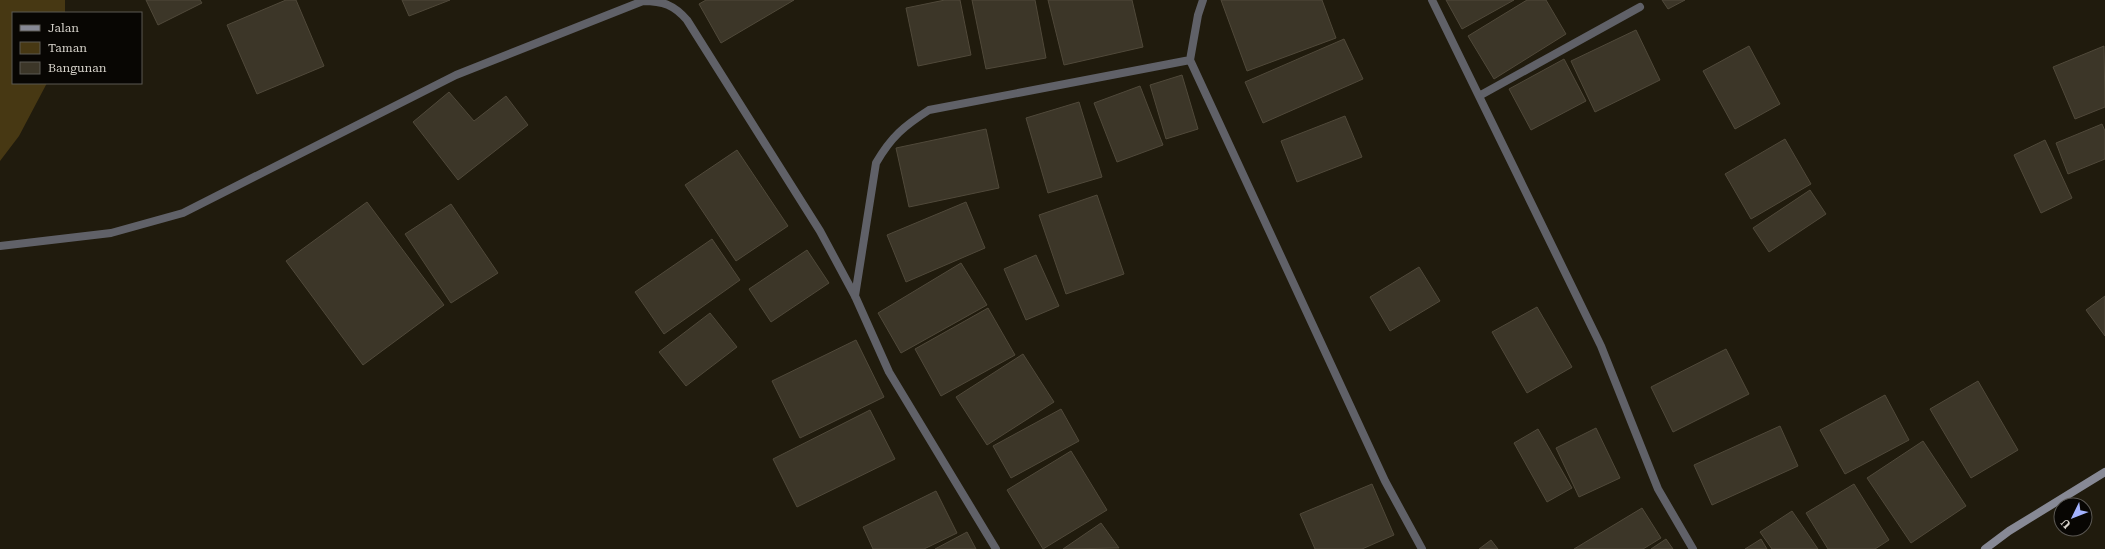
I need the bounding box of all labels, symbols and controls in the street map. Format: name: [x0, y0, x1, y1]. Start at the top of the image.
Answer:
legend: [12, 12, 142, 84]
text: Jalan: [48, 21, 79, 35]
text: Taman: [48, 41, 87, 55]
text: Bangunan: [48, 61, 107, 75]
north arrow: [2053, 497, 2093, 537]
text: U: [2058, 516, 2074, 531]

